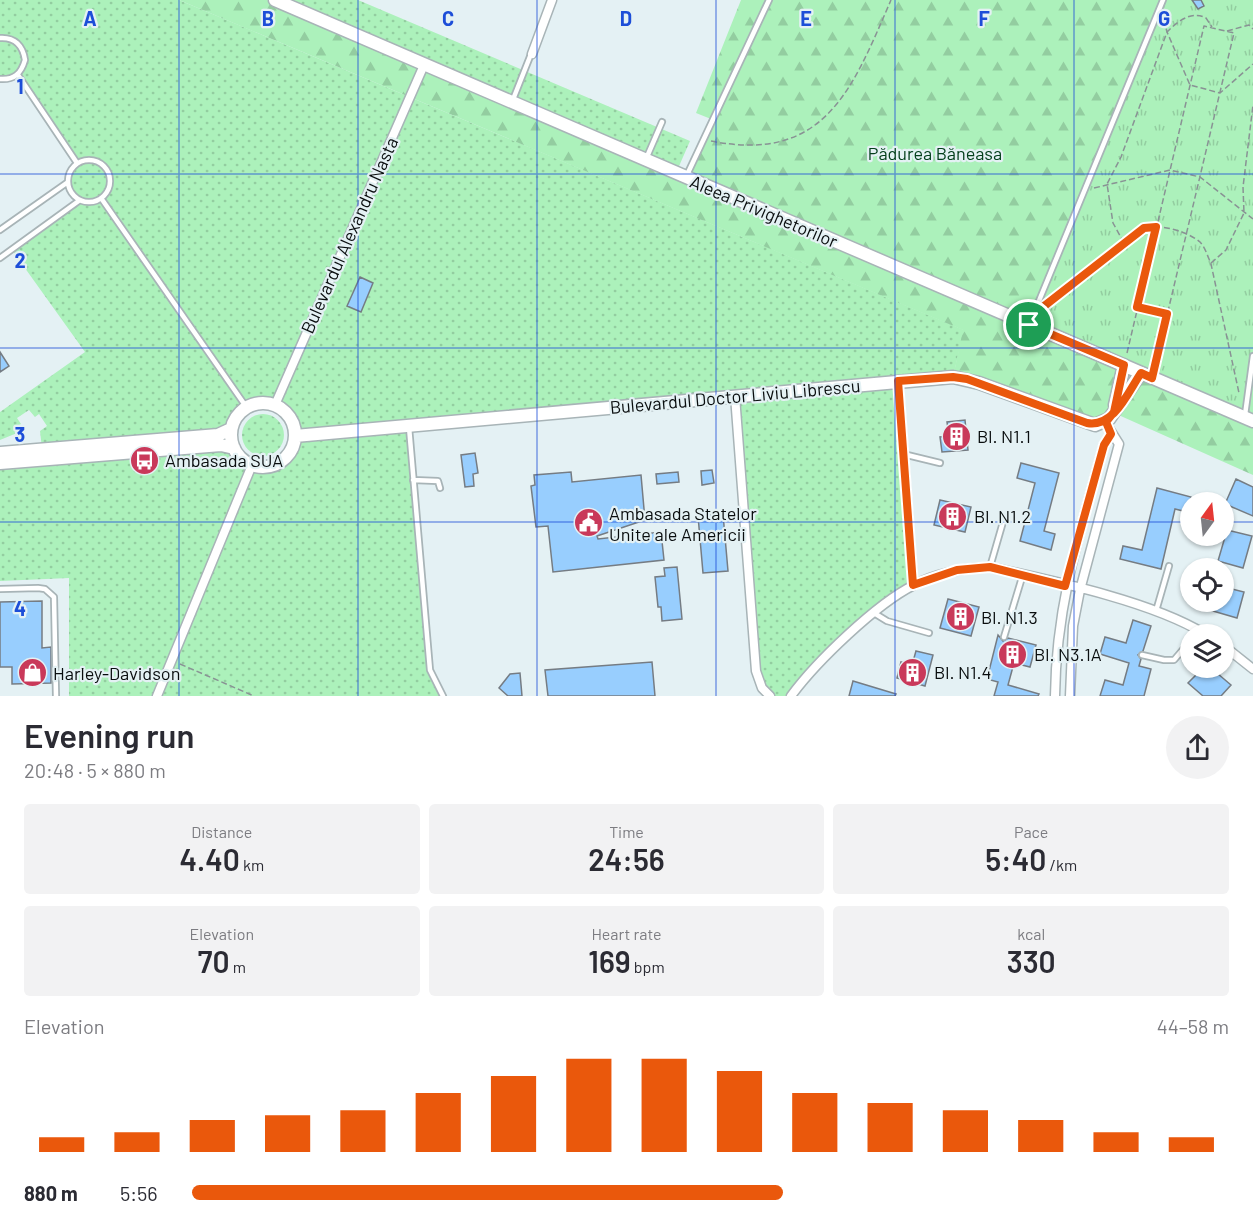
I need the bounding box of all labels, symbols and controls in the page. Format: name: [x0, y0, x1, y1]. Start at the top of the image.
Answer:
text: A: [83, 6, 97, 30]
text: B: [262, 6, 274, 30]
text: C: [442, 6, 454, 30]
text: D: [620, 6, 632, 30]
text: E: [800, 6, 812, 30]
text: F: [978, 6, 990, 30]
text: G: [1158, 6, 1170, 30]
text: 1: [16, 74, 24, 98]
street label: Bulevardul Alexandru Nasta: [296, 133, 402, 337]
park label: Pădurea Băneasa: [868, 142, 1002, 164]
street label: Aleea Privighetorilor: [687, 170, 842, 252]
text: 2: [14, 248, 26, 272]
pin: [1003, 299, 1054, 350]
icon: arrive: [1012, 308, 1045, 341]
street label: Bulevardul Doctor Liviu Librescu: [609, 374, 861, 418]
building icon: Bl. N1.1: [940, 420, 972, 452]
text: 3: [15, 422, 25, 446]
place label: Bl. N1.1: [977, 425, 1031, 447]
bus stop icon: Ambasada SUA: [128, 444, 160, 476]
place label: Ambasada SUA: [165, 449, 283, 471]
north arrow: [1180, 492, 1234, 546]
map controls: [1180, 492, 1234, 678]
building icon: Bl. N1.2: [937, 500, 969, 532]
place label: Ambasada Statelor Unite ale Americii: [609, 502, 757, 545]
place label: Bl. N1.2: [974, 505, 1031, 527]
public building icon: Ambasada Statelor Unite ale Americii: [572, 507, 604, 539]
button: locate: [1180, 558, 1234, 612]
text: 4: [14, 596, 26, 620]
building icon: Bl. N1.3: [944, 601, 976, 633]
place label: Bl. N1.3: [981, 606, 1038, 628]
button: layers: [1180, 624, 1234, 678]
building icon: Bl. N3.1A: [997, 638, 1029, 670]
place label: Bl. N3.1A: [1034, 643, 1102, 665]
building icon: Bl. N1.4: [897, 656, 929, 688]
shop icon: Harley-Davidson: [16, 657, 48, 689]
place label: Bl. N1.4: [934, 661, 991, 683]
place label: Harley-Davidson: [53, 662, 180, 684]
text: Evening run: [24, 715, 194, 755]
button: share: [1166, 716, 1229, 779]
text: 20:48 · 5 × 880 m: [24, 758, 166, 782]
text: Distance: [191, 822, 252, 841]
text: Time: [609, 822, 644, 841]
text: Pace: [1014, 822, 1048, 841]
text: 4.40: [179, 841, 240, 877]
text: 24:56: [588, 841, 665, 877]
text: 5:40: [985, 841, 1046, 877]
text: km: [240, 855, 264, 874]
text: /km: [1046, 855, 1077, 874]
text: Elevation: [190, 924, 254, 943]
text: Heart rate: [591, 924, 662, 943]
text: kcal: [1017, 924, 1045, 943]
text: 70: [198, 943, 229, 979]
text: 169: [588, 943, 631, 979]
text: 330: [1007, 943, 1056, 979]
text: m: [229, 957, 246, 976]
text: bpm: [631, 957, 665, 976]
text: Elevation: [24, 1014, 105, 1038]
text: 44–58 m: [1157, 1014, 1229, 1038]
text: 880 m: [24, 1181, 78, 1205]
text: 5:56: [120, 1181, 158, 1205]

